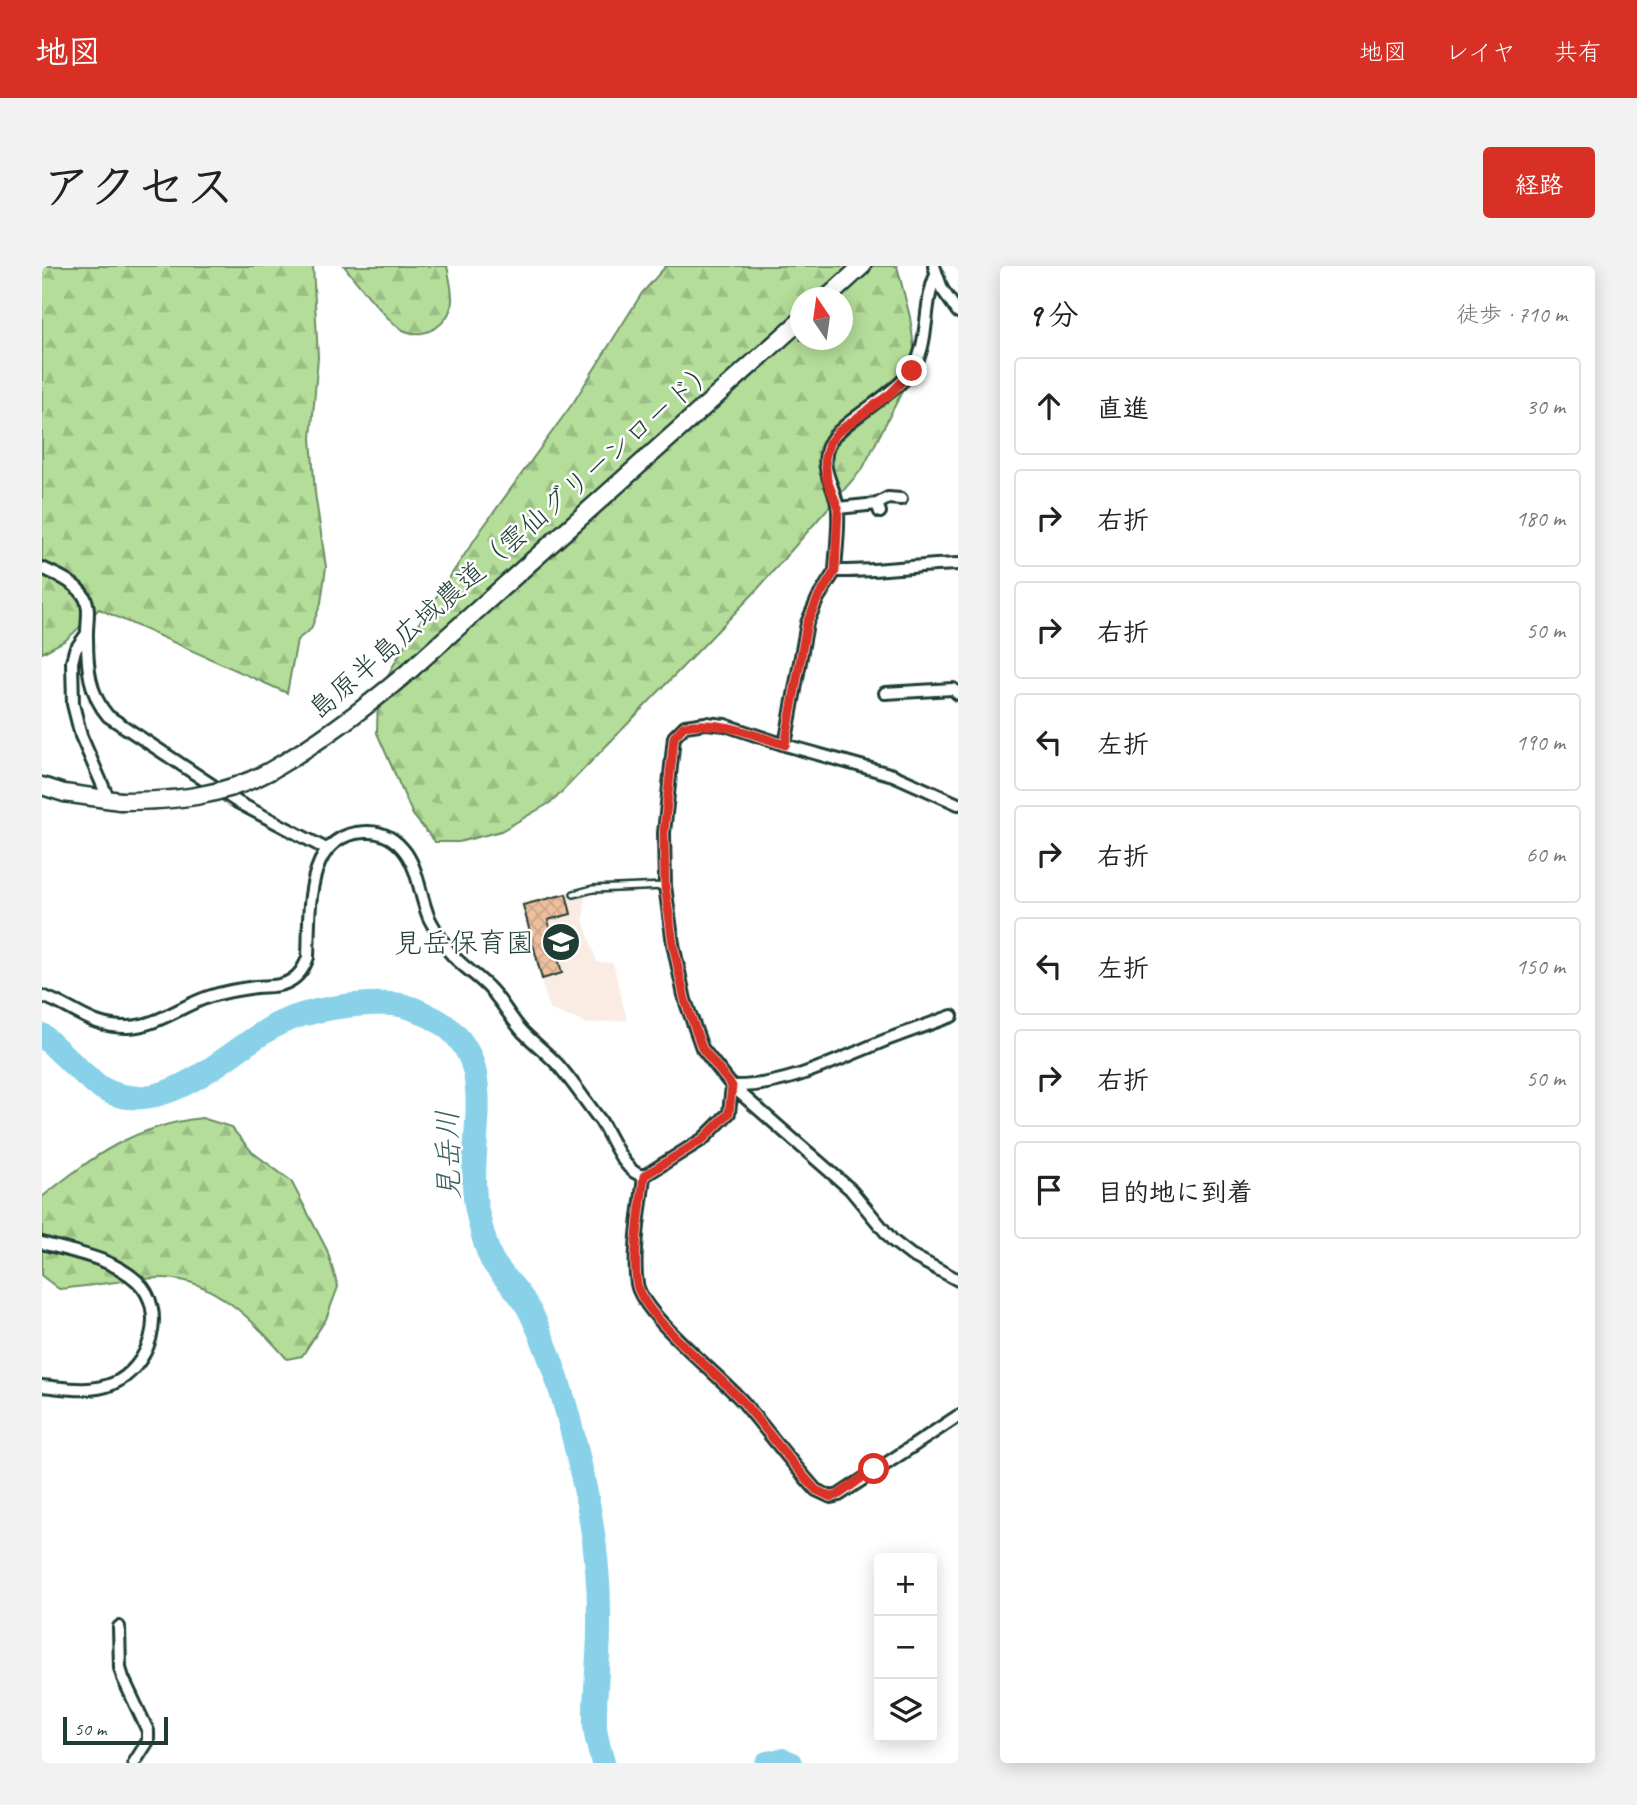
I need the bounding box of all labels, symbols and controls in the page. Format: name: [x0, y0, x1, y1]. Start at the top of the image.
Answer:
text: 地図: [35, 31, 101, 73]
text: 地図: [1359, 37, 1407, 67]
text: レイヤ: [1445, 37, 1516, 67]
text: 共有: [1554, 37, 1602, 67]
button: 経路: [1483, 147, 1595, 218]
text: アクセス: [42, 156, 235, 218]
north arrow: [790, 287, 853, 350]
text: 9 分: [1028, 296, 1078, 334]
text: 徒歩 · 710 m: [1456, 300, 1567, 329]
street label: 島原半島広域農道（雲仙グリーンロード）: [301, 352, 724, 727]
route end: [896, 355, 927, 386]
icon: ahead: [1030, 387, 1068, 425]
text: 直進: [1097, 392, 1149, 425]
text: 30 m: [1526, 392, 1565, 421]
icon: right: [1030, 499, 1068, 537]
text: 右折: [1097, 504, 1149, 537]
text: 180 m: [1516, 504, 1565, 533]
icon: right: [1030, 611, 1068, 649]
text: 右折: [1097, 616, 1149, 649]
text: 50 m: [1526, 616, 1565, 645]
icon: left: [1030, 723, 1068, 761]
text: 左折: [1097, 728, 1149, 761]
text: 190 m: [1516, 728, 1565, 757]
icon: right: [1030, 835, 1068, 873]
text: 右折: [1097, 840, 1149, 873]
text: 60 m: [1526, 840, 1565, 869]
school or university icon: 見岳保育園: [540, 921, 582, 963]
place label: 見岳保育園: [394, 925, 534, 960]
icon: left: [1030, 947, 1068, 985]
text: 左折: [1097, 952, 1149, 985]
text: 150 m: [1516, 952, 1565, 981]
icon: right: [1030, 1059, 1068, 1097]
text: 右折: [1097, 1064, 1149, 1097]
text: 50 m: [1526, 1064, 1565, 1093]
water label: 見岳川: [428, 1110, 468, 1200]
icon: arrive: [1030, 1171, 1068, 1209]
text: 目的地に到着: [1097, 1176, 1253, 1209]
route start: [858, 1453, 889, 1484]
map controls: [874, 1553, 937, 1742]
button: +: [874, 1553, 937, 1616]
button: −: [874, 1616, 937, 1679]
button: layers: [874, 1679, 937, 1742]
scale bar: [63, 1714, 168, 1746]
text: 50 m: [74, 1717, 106, 1741]

